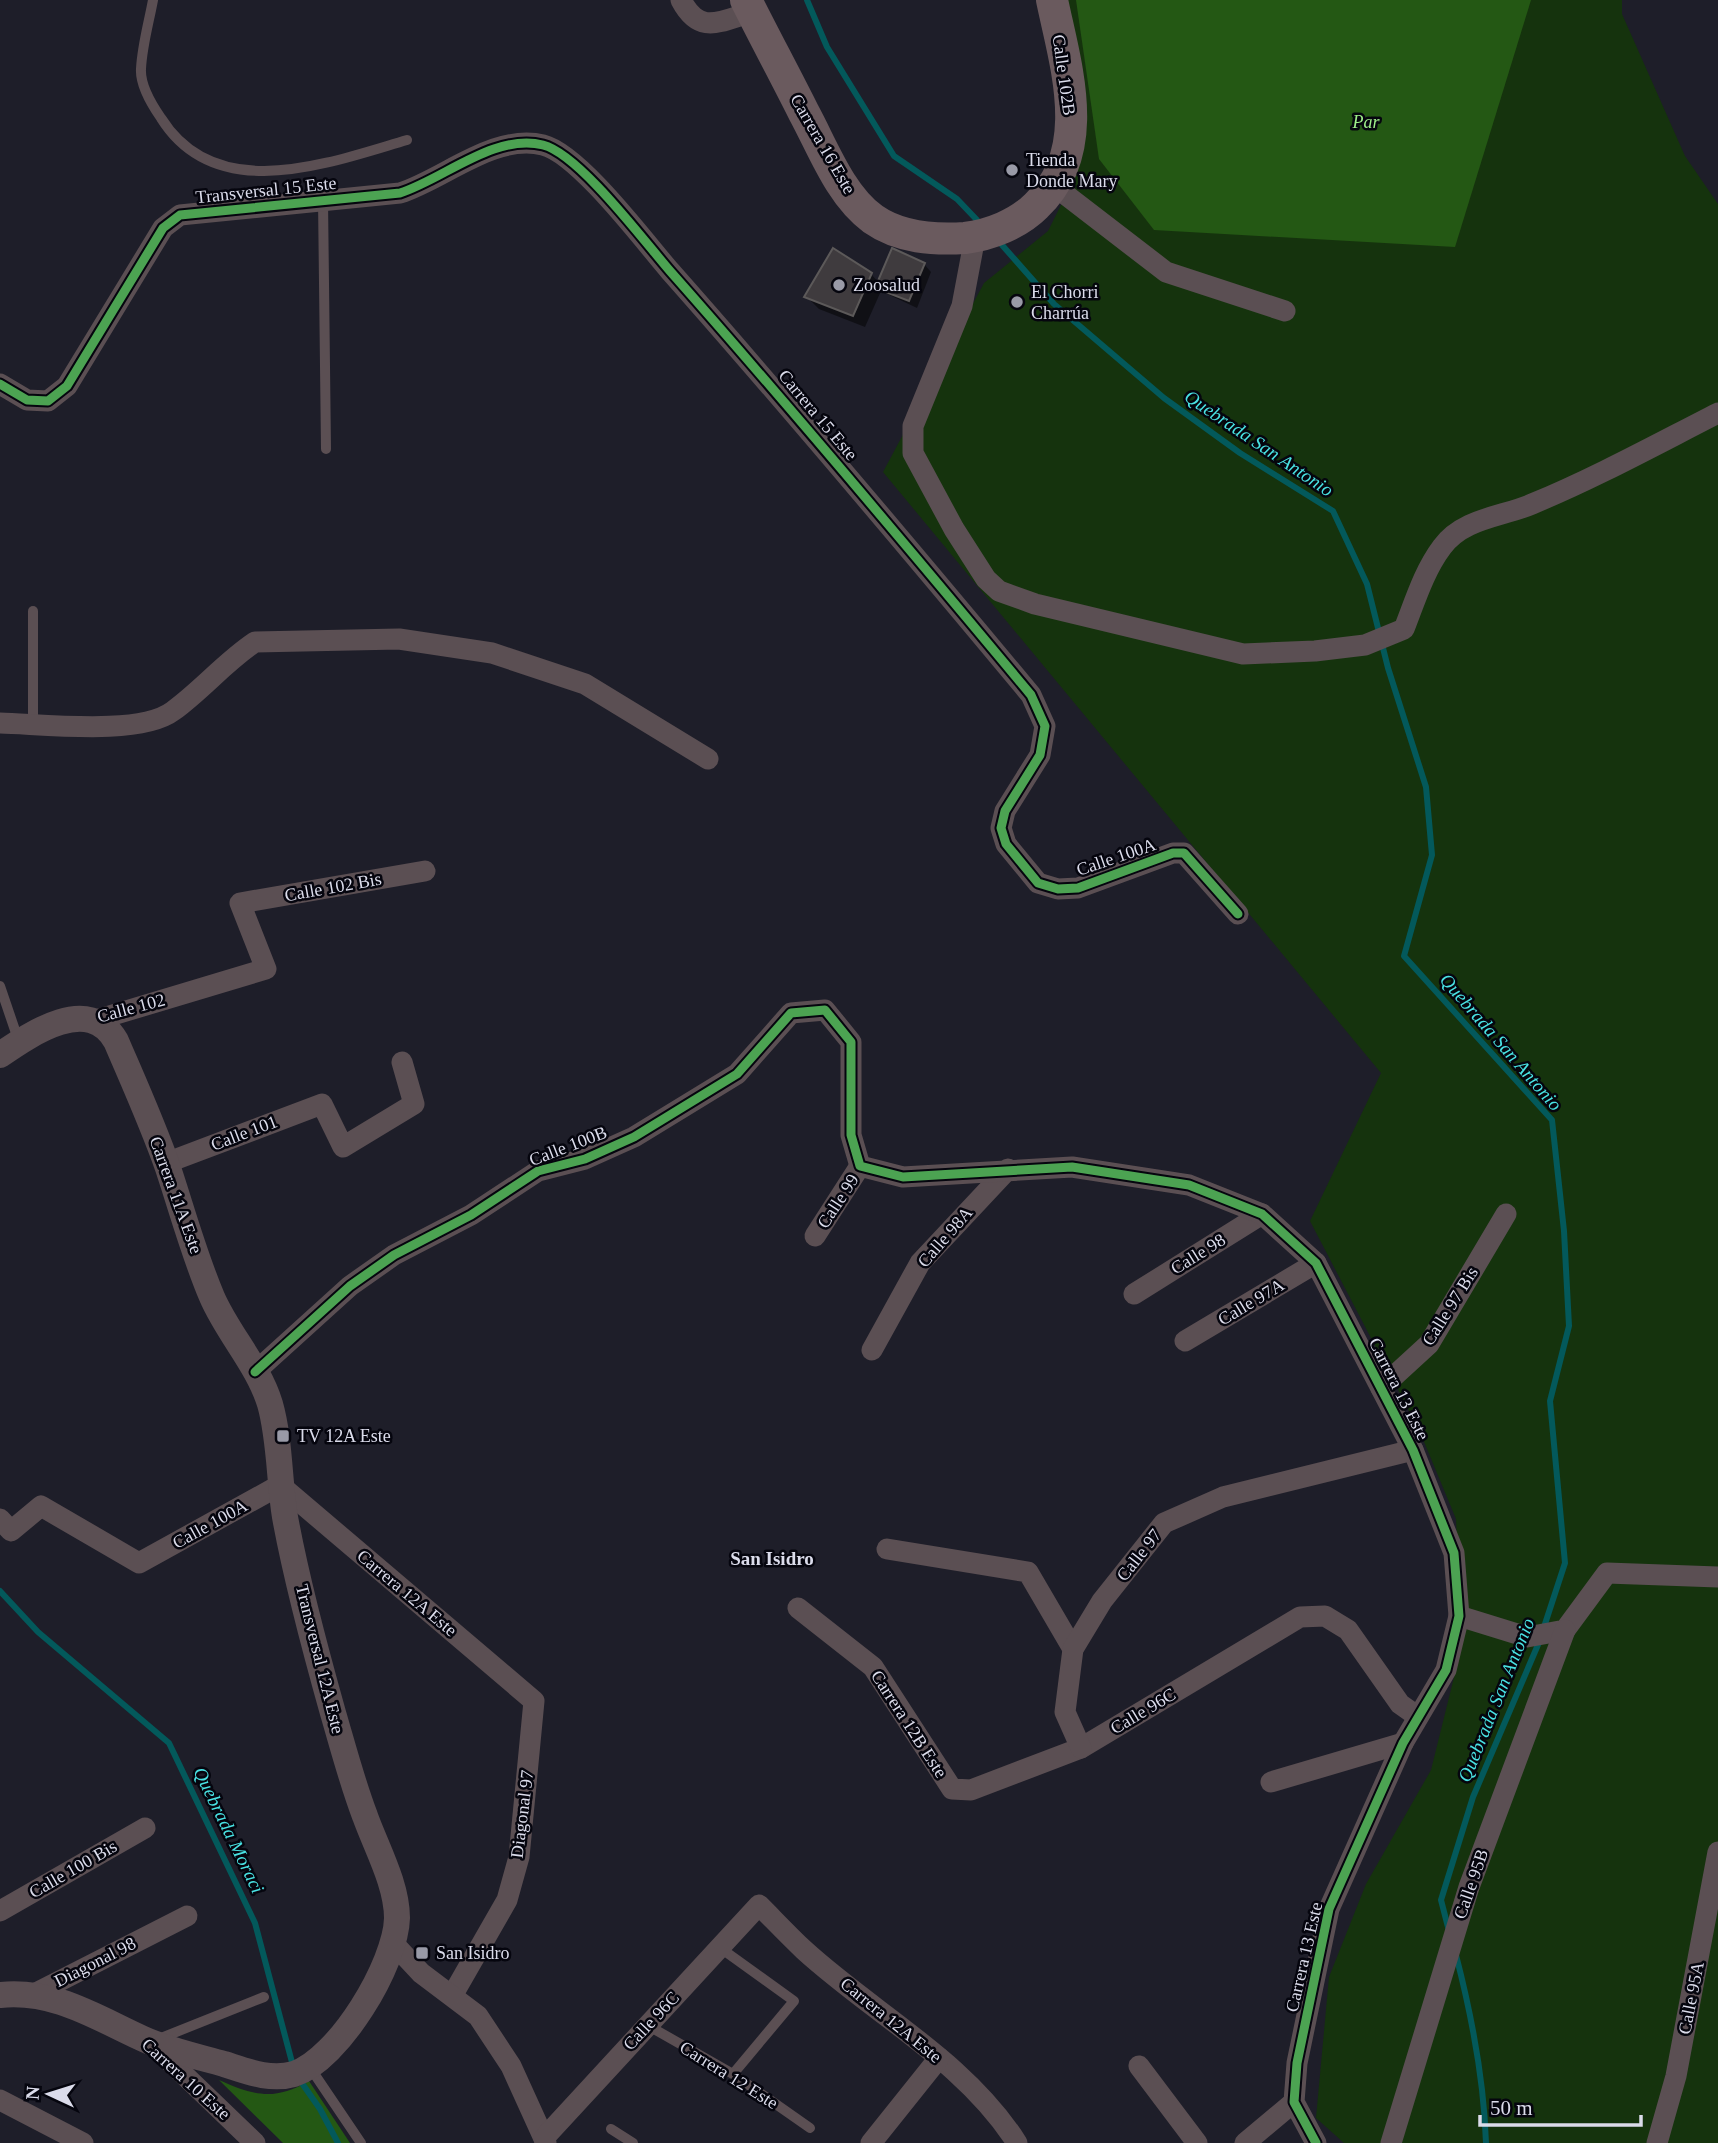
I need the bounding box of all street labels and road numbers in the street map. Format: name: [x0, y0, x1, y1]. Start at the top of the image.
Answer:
street label: Calle 102B: [1048, 33, 1080, 117]
street label: Carrera 16 Este: [786, 91, 860, 197]
street label: Transversal 15 Este: [195, 173, 337, 207]
street label: Carrera 15 Este: [774, 366, 862, 464]
street label: Calle 100A: [1074, 834, 1158, 880]
street label: Calle 102 Bis: [283, 869, 383, 905]
street label: Calle 102: [95, 989, 167, 1027]
street label: Calle 101: [208, 1111, 280, 1155]
street label: Calle 100B: [526, 1122, 610, 1170]
street label: Carrera 11A Este: [146, 1134, 206, 1256]
street label: Calle 99: [813, 1170, 863, 1232]
street label: Calle 98A: [913, 1203, 977, 1271]
street label: Calle 98: [1167, 1229, 1229, 1279]
street label: Calle 97 Bis: [1418, 1263, 1482, 1349]
street label: Calle 97A: [1214, 1275, 1288, 1329]
street label: Carrera 13 Este: [1365, 1335, 1433, 1443]
street label: Calle 100A: [169, 1495, 251, 1553]
street label: Calle 97: [1112, 1525, 1166, 1585]
street label: Carrera 12A Este: [353, 1546, 461, 1641]
street label: Transversal 12A Este: [292, 1582, 348, 1736]
street label: Carrera 12B Este: [867, 1667, 951, 1781]
street label: Calle 96C: [1107, 1684, 1179, 1738]
street label: Diagonal 97: [507, 1769, 537, 1859]
street label: Calle 100 Bis: [26, 1836, 120, 1902]
street label: Calle 95B: [1450, 1846, 1492, 1922]
street label: Carrera 13 Este: [1282, 1900, 1326, 2014]
street label: Diagonal 98: [51, 1933, 139, 1991]
street label: Calle 95A: [1674, 1960, 1708, 2036]
street label: Carrera 12A Este: [837, 1973, 945, 2067]
street label: Calle 96C: [619, 1988, 683, 2054]
street label: Carrera 10 Este: [138, 2034, 234, 2124]
street label: Carrera 12 Este: [676, 2037, 782, 2113]

